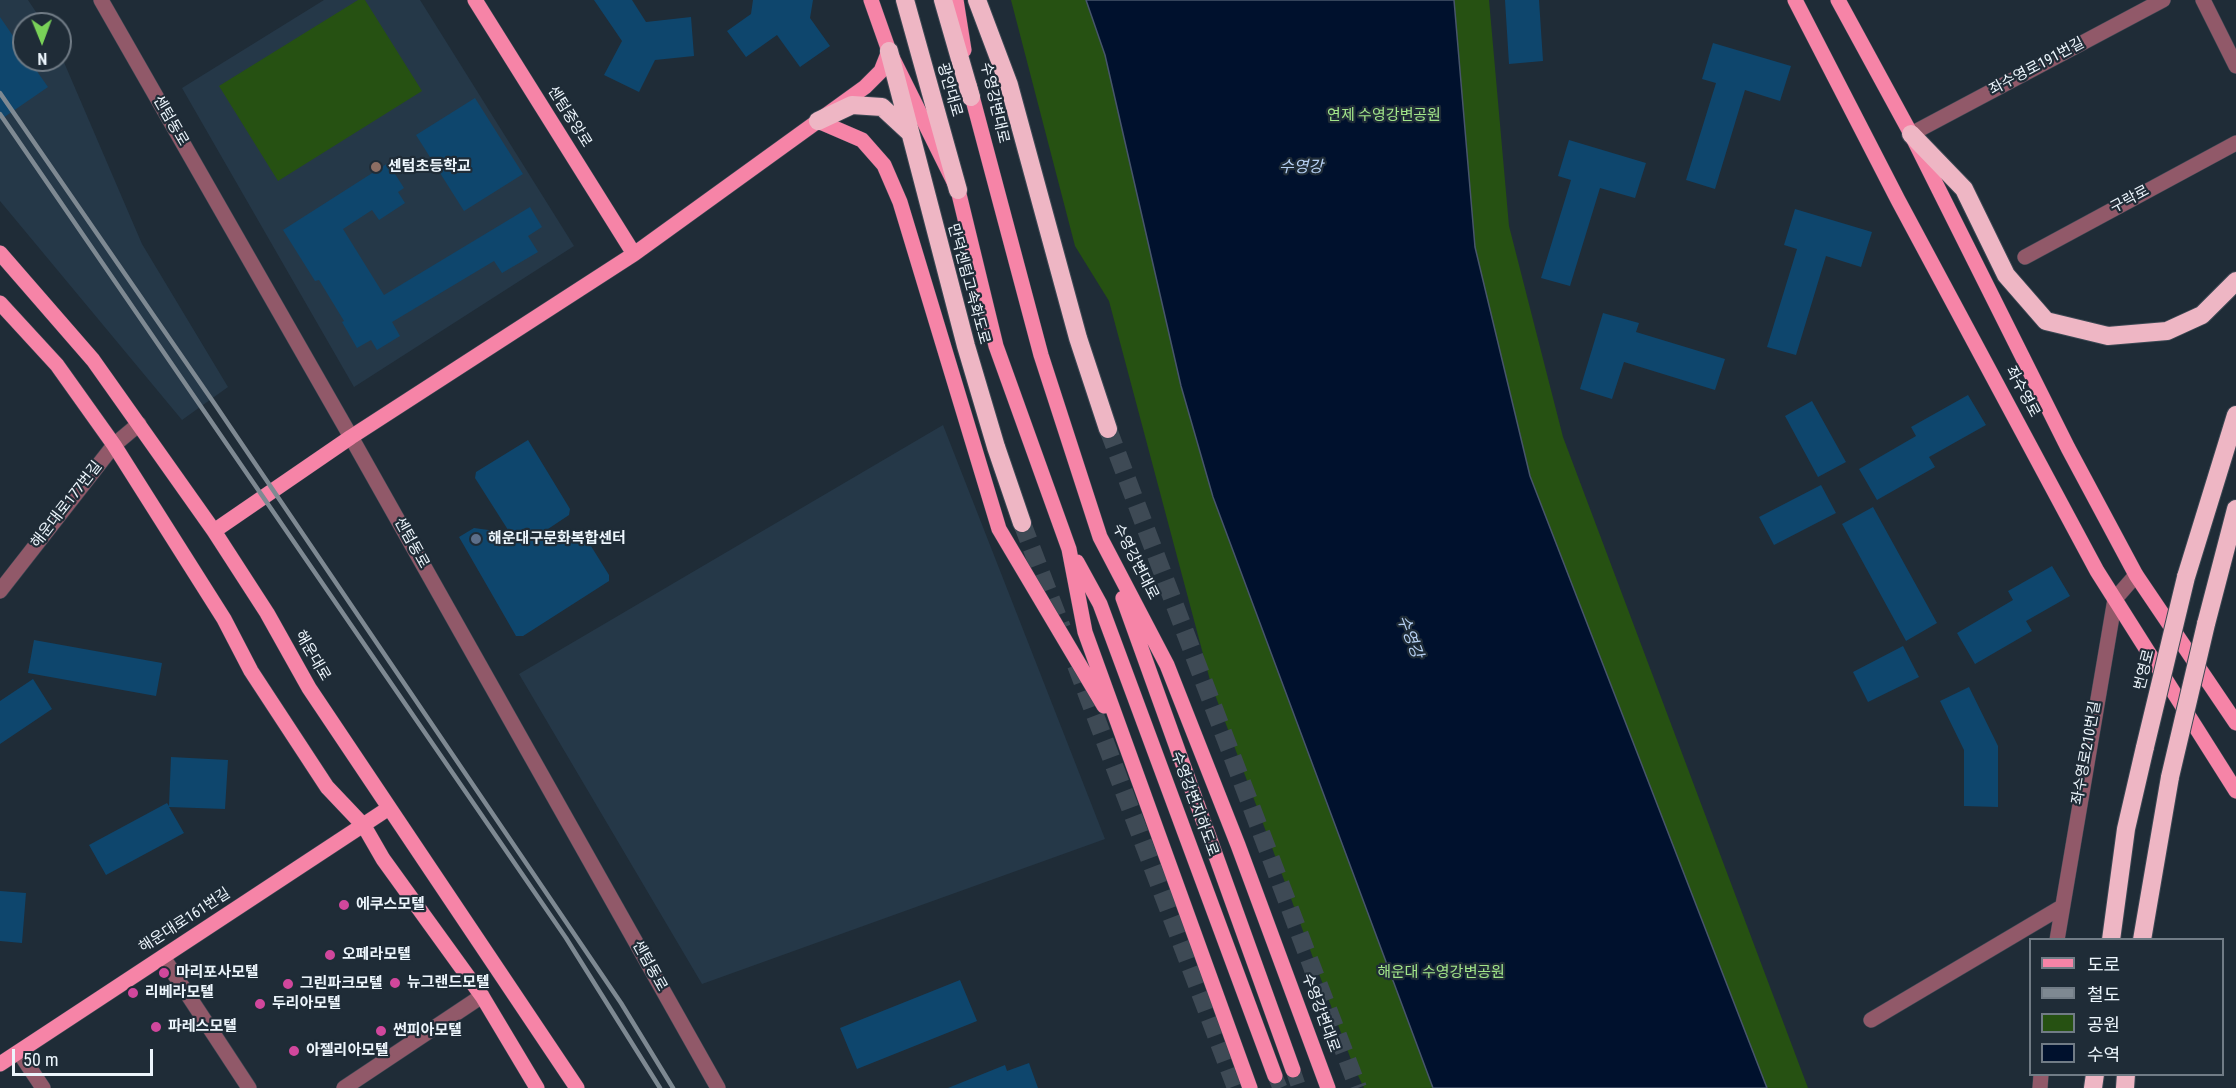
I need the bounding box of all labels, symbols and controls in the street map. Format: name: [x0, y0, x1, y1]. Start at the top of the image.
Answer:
north arrow: [12, 12, 72, 72]
street label: 좌수영로191번길: [1986, 34, 2088, 100]
text: N: [37, 49, 47, 68]
street label: 광안대로: [933, 61, 965, 119]
street label: 수영강변대로: [976, 61, 1012, 145]
street label: 센텀중앙로: [543, 83, 595, 151]
street label: 센텀동로: [148, 93, 192, 149]
park label: 연제 수영강변공원: [1327, 107, 1441, 125]
place label: 센텀초등학교: [388, 158, 471, 176]
water label: 수영강: [1279, 158, 1323, 178]
marker: 센텀초등학교: [369, 160, 383, 174]
street label: 구락로: [2107, 182, 2153, 218]
street label: 만덕센텀고속화도로: [943, 222, 993, 346]
street label: 좌수영로: [2001, 363, 2043, 421]
street label: 해운대로177번길: [28, 458, 106, 552]
street label: 센텀동로: [390, 514, 432, 572]
street label: 수영강변대로: [1108, 521, 1162, 603]
place label: 해운대구문화복합센터: [488, 530, 626, 548]
marker: 해운대구문화복합센터: [469, 532, 483, 546]
water label: 수영강: [1392, 613, 1426, 661]
street label: 해운대로: [290, 628, 334, 684]
street label: 번영로: [2131, 648, 2159, 692]
street label: 좌수영로210번길: [2069, 700, 2105, 806]
street label: 수영강변지하도로: [1167, 749, 1221, 859]
street label: 해운대로161번길: [136, 885, 234, 957]
place label: 에쿠스모텔: [356, 896, 425, 914]
marker: 에쿠스모텔: [337, 898, 351, 912]
street label: 센텀동로: [628, 937, 670, 995]
legend: [2029, 938, 2224, 1076]
place label: 오페라모텔: [342, 946, 411, 964]
marker: 오페라모텔: [323, 948, 337, 962]
text: 도로: [2087, 954, 2120, 975]
place label: 마리포사모텔: [176, 964, 259, 982]
park label: 해운대 수영강변공원: [1377, 964, 1505, 982]
marker: 마리포사모텔: [157, 966, 171, 980]
street label: 수영강변대로: [1297, 971, 1343, 1055]
place label: 뉴그랜드모텔: [407, 974, 490, 992]
place label: 그린파크모텔: [300, 975, 383, 993]
marker: 뉴그랜드모텔: [388, 976, 402, 990]
marker: 그린파크모텔: [281, 977, 295, 991]
place label: 리베라모텔: [145, 984, 214, 1002]
text: 철도: [2087, 984, 2120, 1005]
marker: 리베라모텔: [126, 986, 140, 1000]
place label: 두리아모텔: [272, 995, 341, 1013]
marker: 두리아모텔: [253, 997, 267, 1011]
text: 공원: [2087, 1014, 2120, 1035]
place label: 파레스모텔: [168, 1018, 237, 1036]
marker: 파레스모텔: [149, 1020, 163, 1034]
place label: 썬피아모텔: [393, 1022, 462, 1040]
marker: 썬피아모텔: [374, 1024, 388, 1038]
scale bar: [15, 1037, 156, 1075]
place label: 아젤리아모텔: [306, 1042, 389, 1060]
marker: 아젤리아모텔: [287, 1044, 301, 1058]
text: 수역: [2087, 1044, 2120, 1065]
text: 50 m: [23, 1049, 58, 1070]

